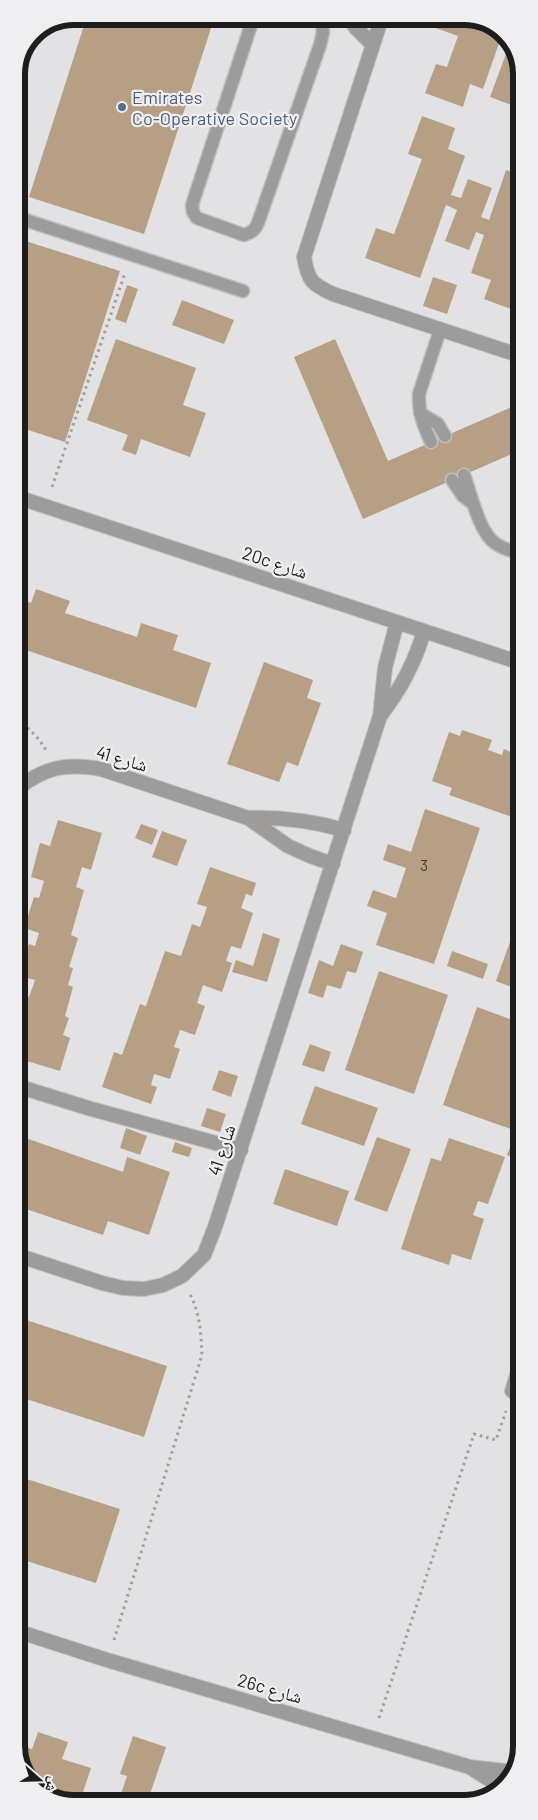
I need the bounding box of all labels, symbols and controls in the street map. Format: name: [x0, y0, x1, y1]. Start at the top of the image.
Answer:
place label: Emirates Co-Operative Society: [132, 86, 297, 129]
marker: Emirates Co-Operative Society: [116, 101, 128, 113]
street label: 20c شارع: [239, 541, 310, 584]
street label: شارع 41: [94, 740, 150, 777]
house number: 3: [420, 856, 428, 874]
street label: شارع 41: [202, 1122, 241, 1179]
street label: 26c شارع: [235, 1668, 305, 1709]
north arrow: [15, 1755, 65, 1805]
text: ش: [41, 1774, 63, 1795]

